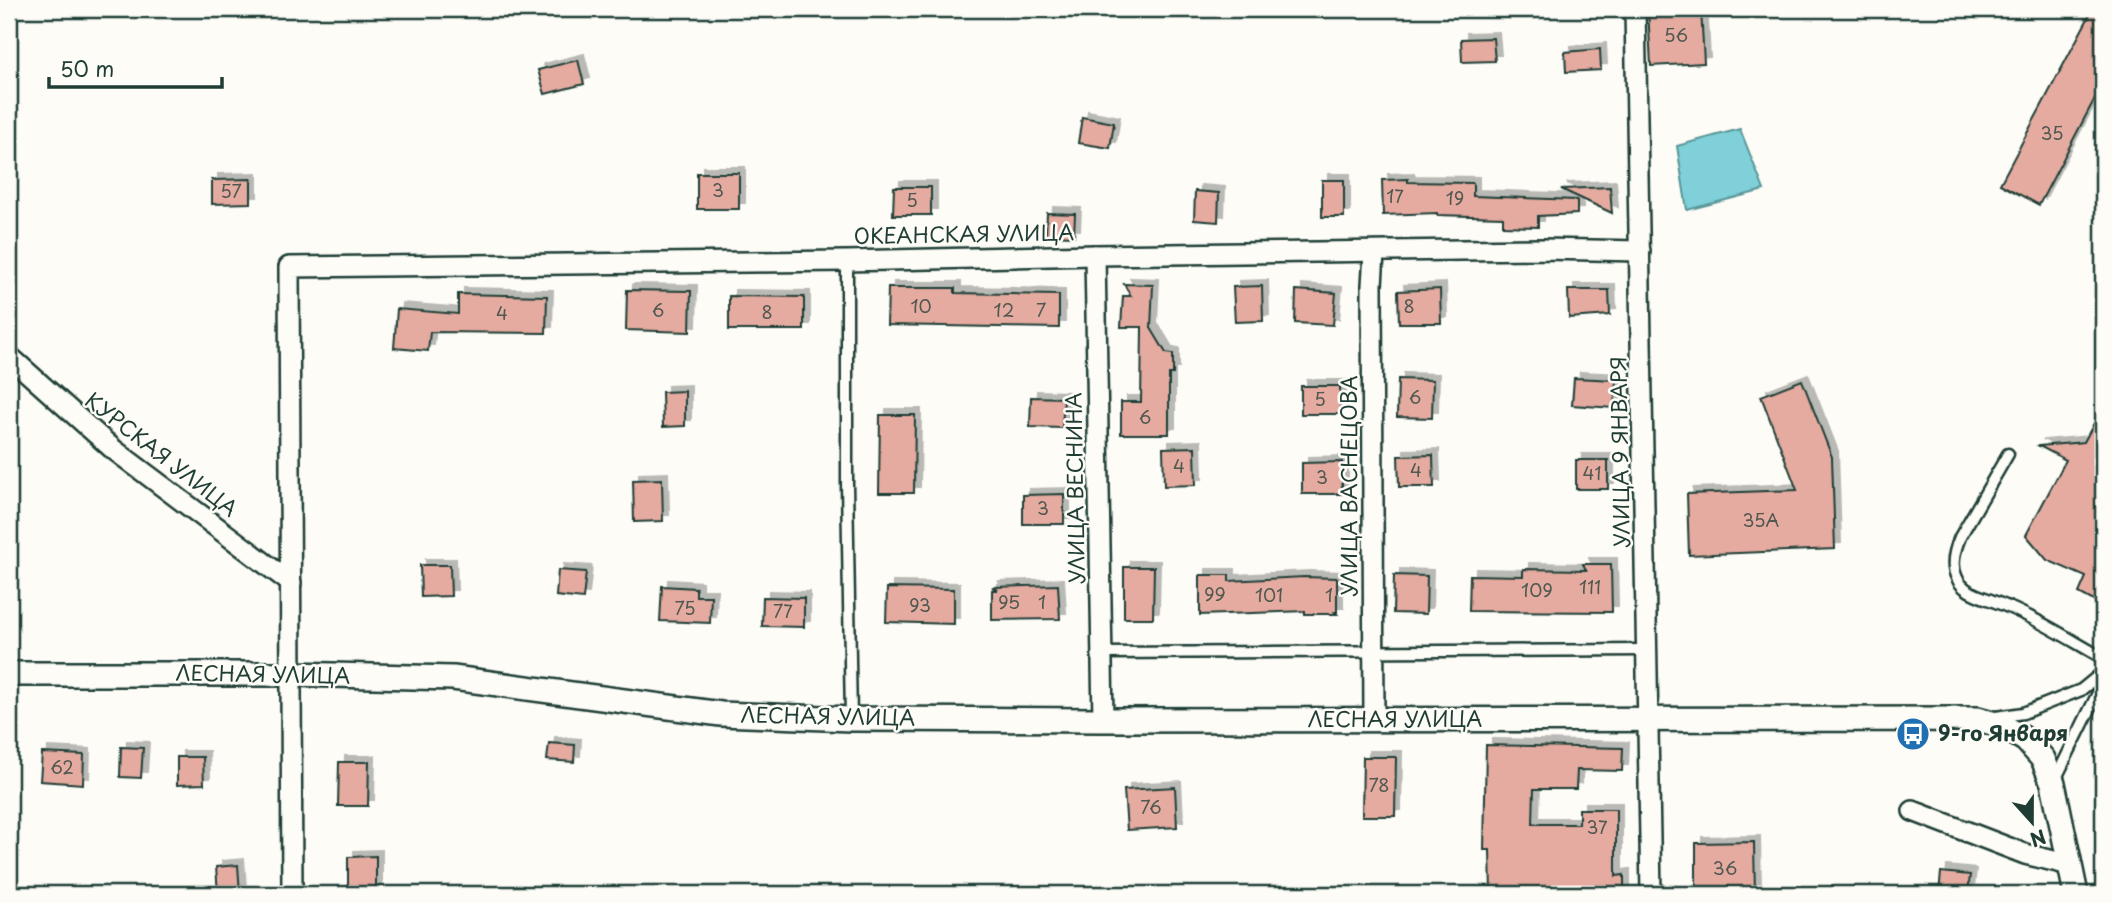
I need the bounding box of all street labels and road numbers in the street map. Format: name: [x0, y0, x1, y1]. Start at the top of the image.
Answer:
street label: ОКЕАНСКАЯ УЛИЦА: [853, 215, 1075, 251]
street label: УЛИЦА 9 ЯНВАРЯ: [1601, 356, 1637, 548]
street label: УЛИЦА ВАСНЕЦОВА: [1332, 375, 1364, 597]
street label: КУРСКАЯ УЛИЦА: [79, 384, 245, 523]
street label: УЛИЦА ВЕСНИНА: [1056, 392, 1092, 584]
street label: ЛЕСНАЯ УЛИЦА: [175, 655, 351, 691]
street label: ЛЕСНАЯ УЛИЦА: [740, 697, 916, 733]
street label: ЛЕСНАЯ УЛИЦА: [1308, 702, 1482, 734]

